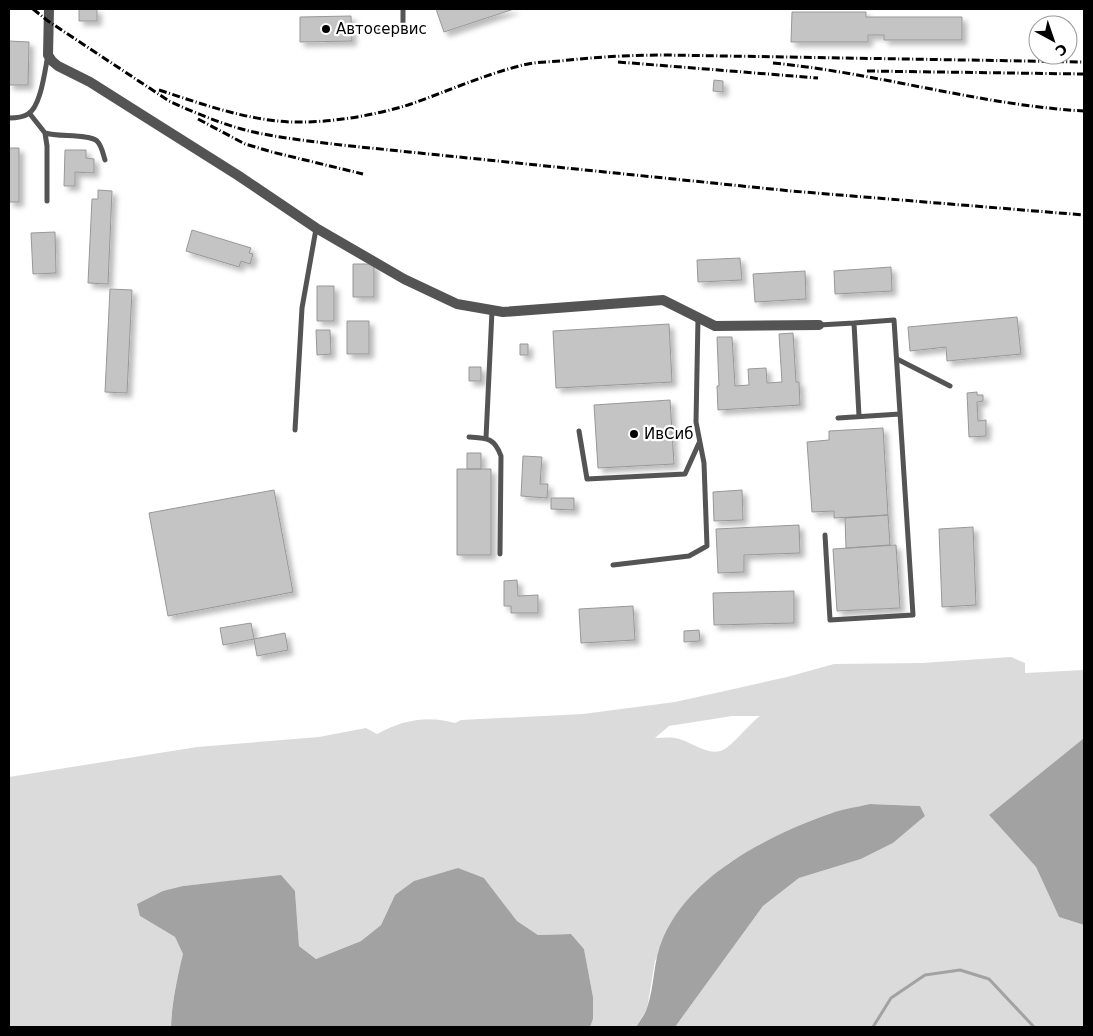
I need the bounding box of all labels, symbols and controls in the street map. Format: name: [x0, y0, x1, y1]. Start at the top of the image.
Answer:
north arrow: [1028, 15, 1078, 65]
place label: Автосервис: [336, 20, 427, 38]
marker: Автосервис: [320, 23, 332, 35]
text: С: [1052, 41, 1070, 59]
place label: ИвСиб: [644, 425, 694, 443]
marker: ИвСиб: [628, 428, 640, 440]

